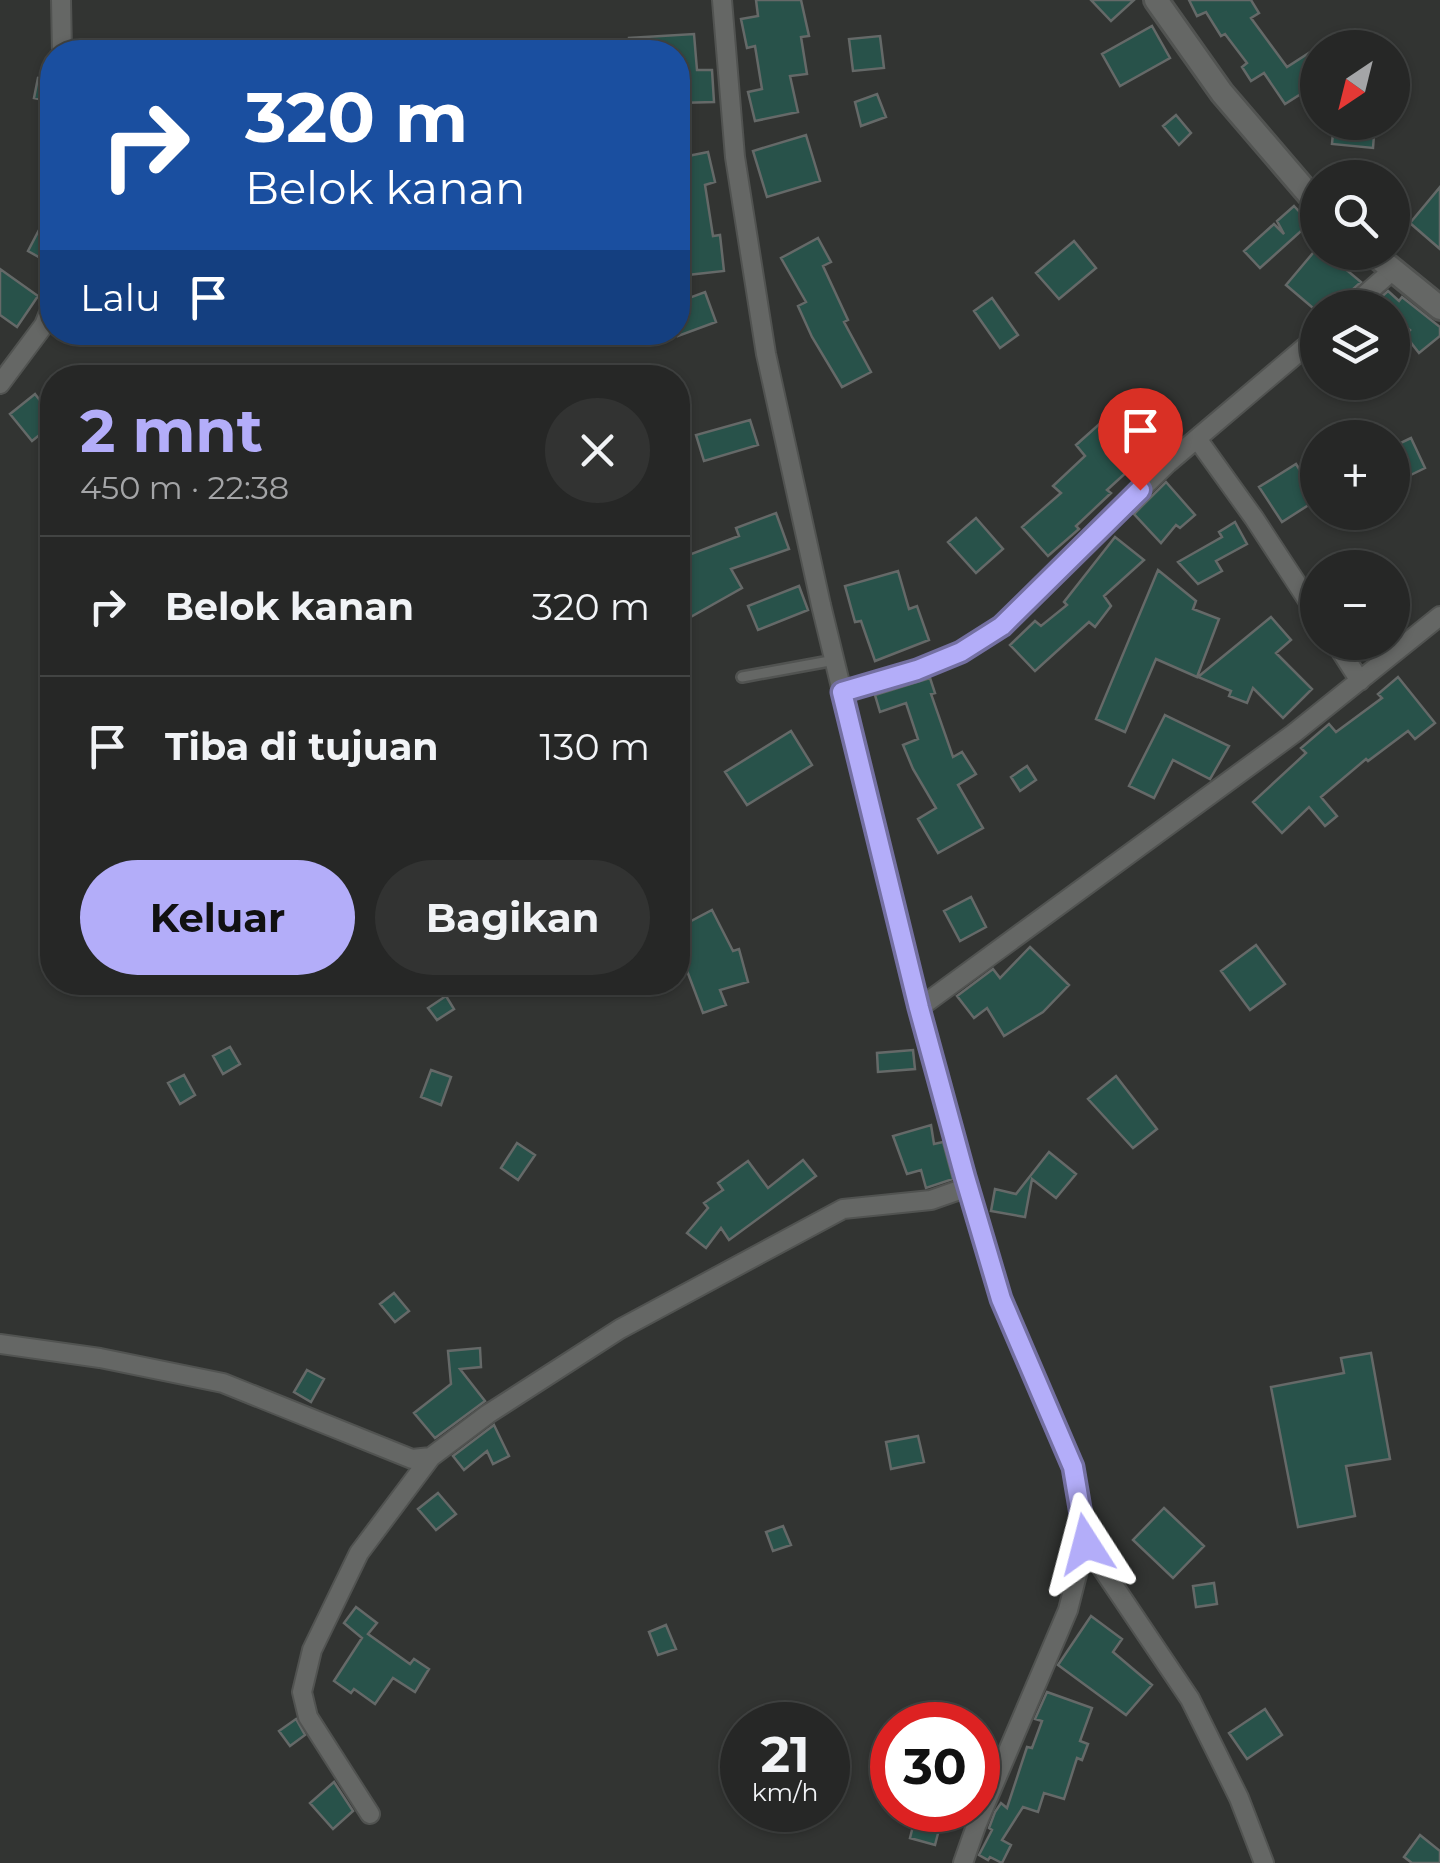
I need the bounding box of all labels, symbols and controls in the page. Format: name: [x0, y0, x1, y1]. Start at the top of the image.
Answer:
north arrow: [1300, 30, 1410, 140]
map controls: [1300, 30, 1410, 660]
text: 320 m: [245, 74, 468, 160]
icon: right: [80, 80, 210, 210]
text: Belok kanan: [245, 160, 526, 215]
button: search: [1300, 160, 1410, 270]
icon: arrive: [181, 270, 236, 325]
text: Lalu: [80, 274, 161, 321]
button: layers: [1300, 290, 1410, 400]
pin: [1098, 388, 1183, 491]
text: 2 mnt: [80, 394, 263, 467]
button: close: [545, 398, 650, 503]
icon: arrive: [1113, 403, 1168, 458]
button: +: [1300, 420, 1410, 530]
text: 450 m · 22:38: [80, 468, 289, 507]
button: −: [1300, 550, 1410, 660]
icon: right: [80, 579, 135, 634]
text: Belok kanan: [165, 583, 414, 630]
text: 320 m: [532, 583, 650, 630]
icon: arrive: [80, 719, 135, 774]
text: Tiba di tujuan: [165, 723, 439, 770]
text: 130 m: [539, 723, 650, 770]
button: Keluar: [80, 860, 355, 975]
button: Bagikan: [375, 860, 650, 975]
position arrow: [1034, 1492, 1138, 1596]
speed limit sign: 30: [870, 1702, 1000, 1832]
text: 21: [760, 1724, 810, 1785]
text: km/h: [752, 1777, 818, 1807]

